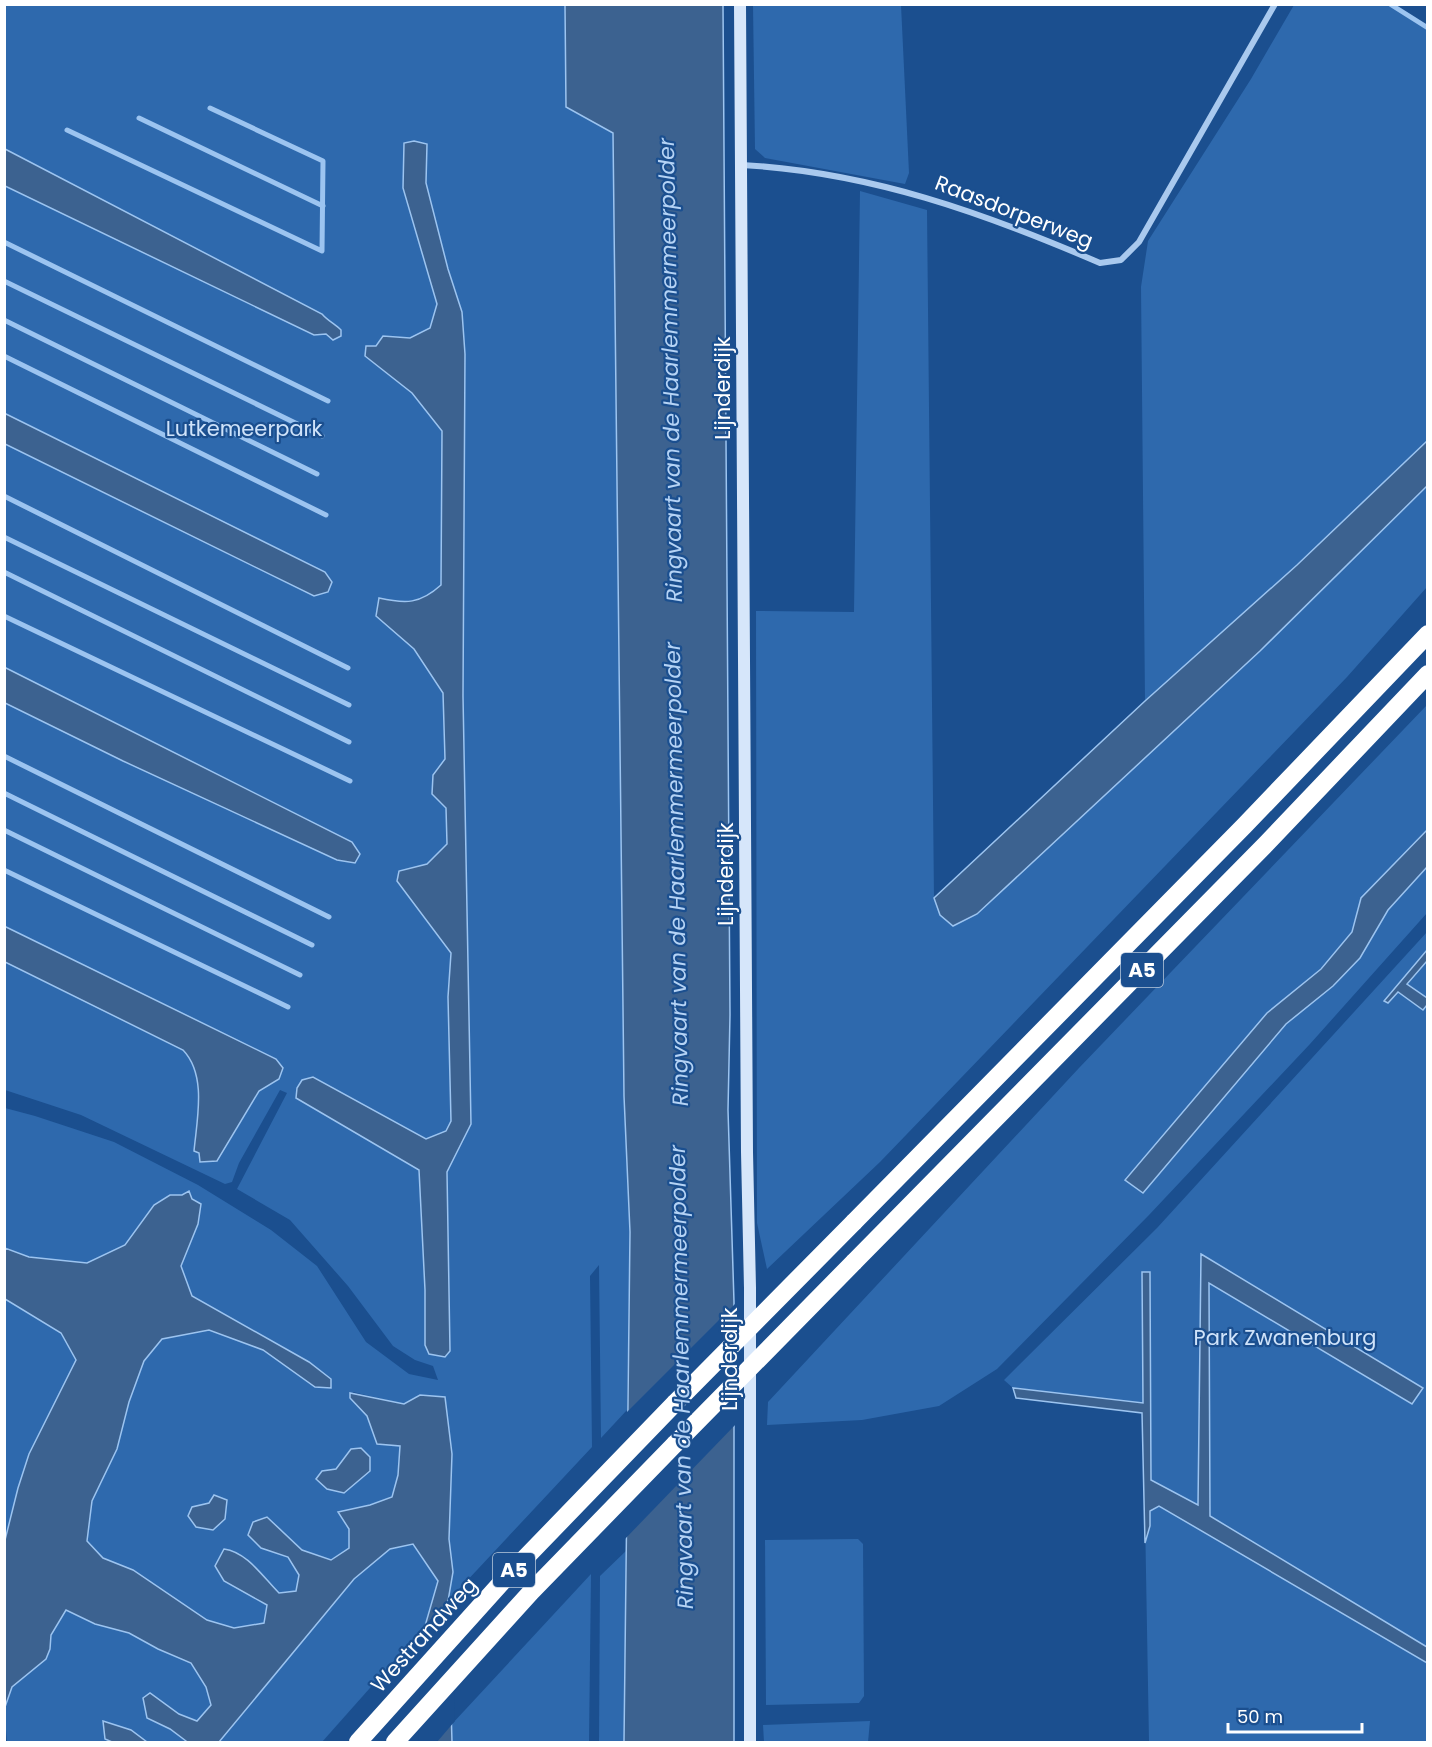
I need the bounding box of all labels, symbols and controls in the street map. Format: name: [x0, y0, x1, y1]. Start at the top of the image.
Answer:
water label: Ringvaart van de Haarlemmermeerpolder: [651, 137, 690, 602]
street label: Raasdorperweg: [931, 168, 1097, 255]
street label: Lijnderdijk: [708, 336, 737, 440]
park label: Lutkemeerpark: [166, 414, 322, 443]
water label: Ringvaart van de Haarlemmermeerpolder: [657, 641, 696, 1106]
street label: Lijnderdijk: [711, 822, 740, 926]
road number: A5: [1121, 953, 1163, 987]
water label: Ringvaart van de Haarlemmermeerpolder: [662, 1144, 701, 1609]
street label: Lijnderdijk: [715, 1307, 744, 1411]
park label: Park Zwanenburg: [1194, 1323, 1376, 1352]
road number: A5: [493, 1553, 535, 1587]
street label: Westrandweg: [364, 1571, 483, 1699]
scale bar: [1228, 1696, 1362, 1734]
text: 50 m: [1237, 1704, 1283, 1729]

